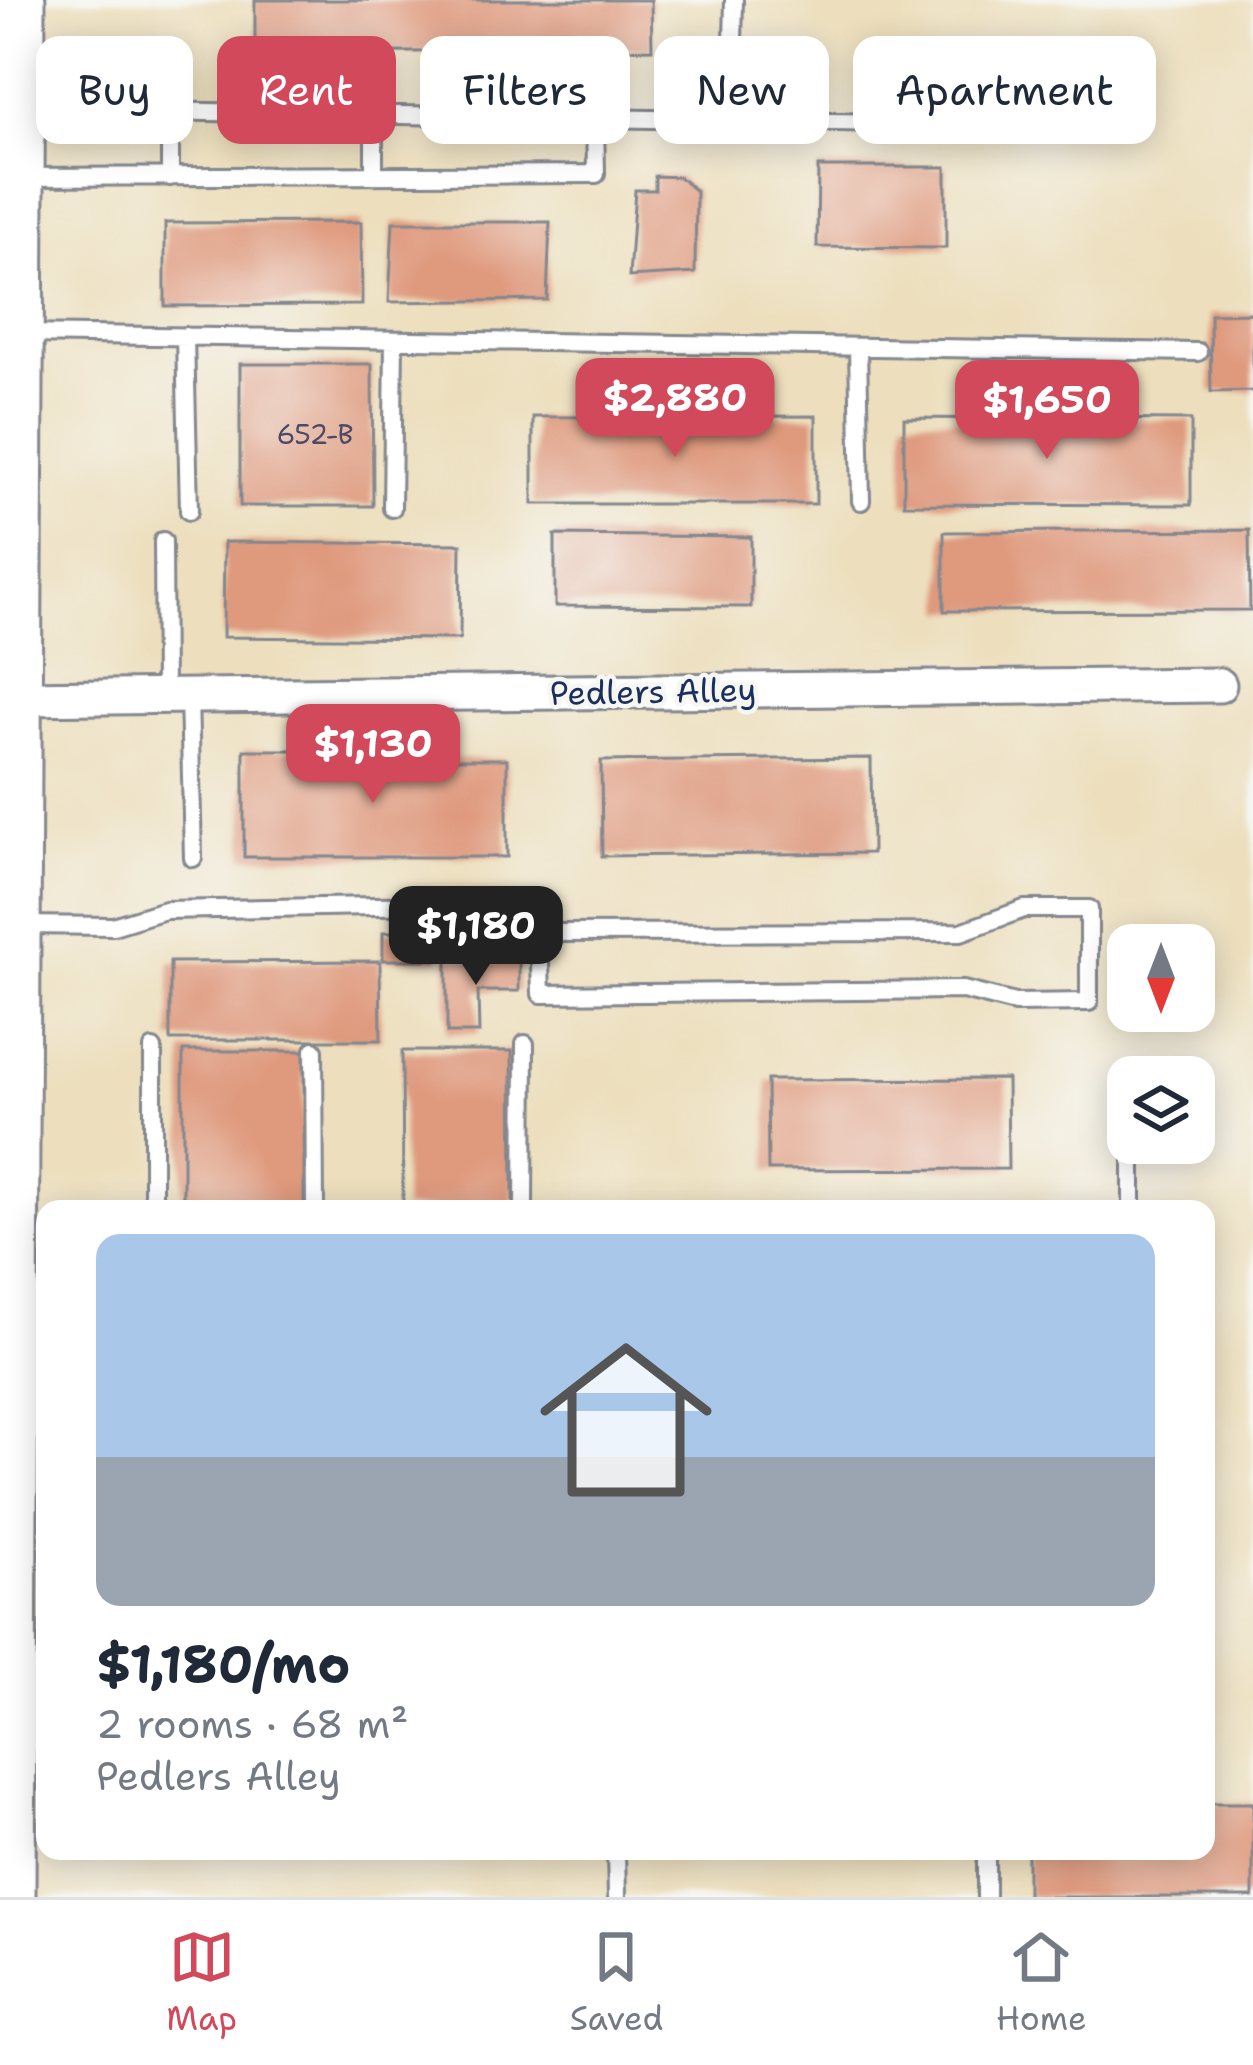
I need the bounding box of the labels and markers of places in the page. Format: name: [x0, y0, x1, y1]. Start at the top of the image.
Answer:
pin: $2,880: [577, 358, 773, 460]
pin: $1,650: [949, 360, 1145, 462]
pin: $1,130: [275, 704, 471, 806]
pin: $1,180: [378, 886, 574, 988]

